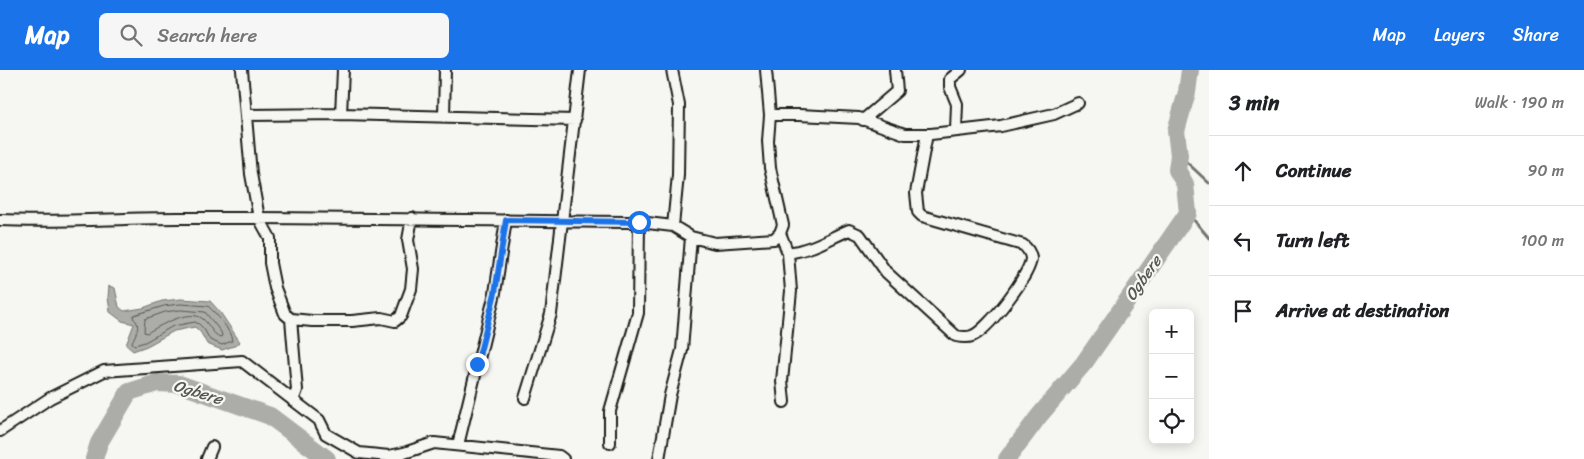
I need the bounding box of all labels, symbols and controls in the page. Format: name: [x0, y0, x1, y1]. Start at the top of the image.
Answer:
search box: [99, 13, 449, 58]
text: Map: [25, 14, 69, 56]
text: Search here: [157, 19, 257, 52]
text: Map: [1373, 19, 1406, 51]
text: Layers: [1434, 19, 1485, 51]
text: Share: [1513, 19, 1559, 51]
icon: search: [117, 21, 145, 49]
text: 3 min: [1229, 84, 1279, 122]
text: Walk · 190 m: [1475, 88, 1564, 117]
text: Continue: [1276, 154, 1352, 187]
text: 90 m: [1528, 156, 1564, 185]
icon: ahead: [1229, 157, 1257, 185]
route start: [628, 211, 651, 234]
text: Turn left: [1276, 224, 1349, 257]
text: 100 m: [1520, 226, 1564, 255]
icon: left: [1229, 227, 1257, 255]
water label: Ogbere: [1117, 248, 1170, 307]
text: Arrive at destination: [1276, 294, 1449, 327]
icon: arrive: [1229, 297, 1257, 325]
map controls: [1149, 309, 1194, 444]
button: +: [1149, 309, 1194, 354]
route end: [466, 353, 489, 376]
button: −: [1149, 354, 1194, 399]
water label: Ogbere: [170, 371, 228, 414]
button: locate: [1149, 399, 1194, 444]

